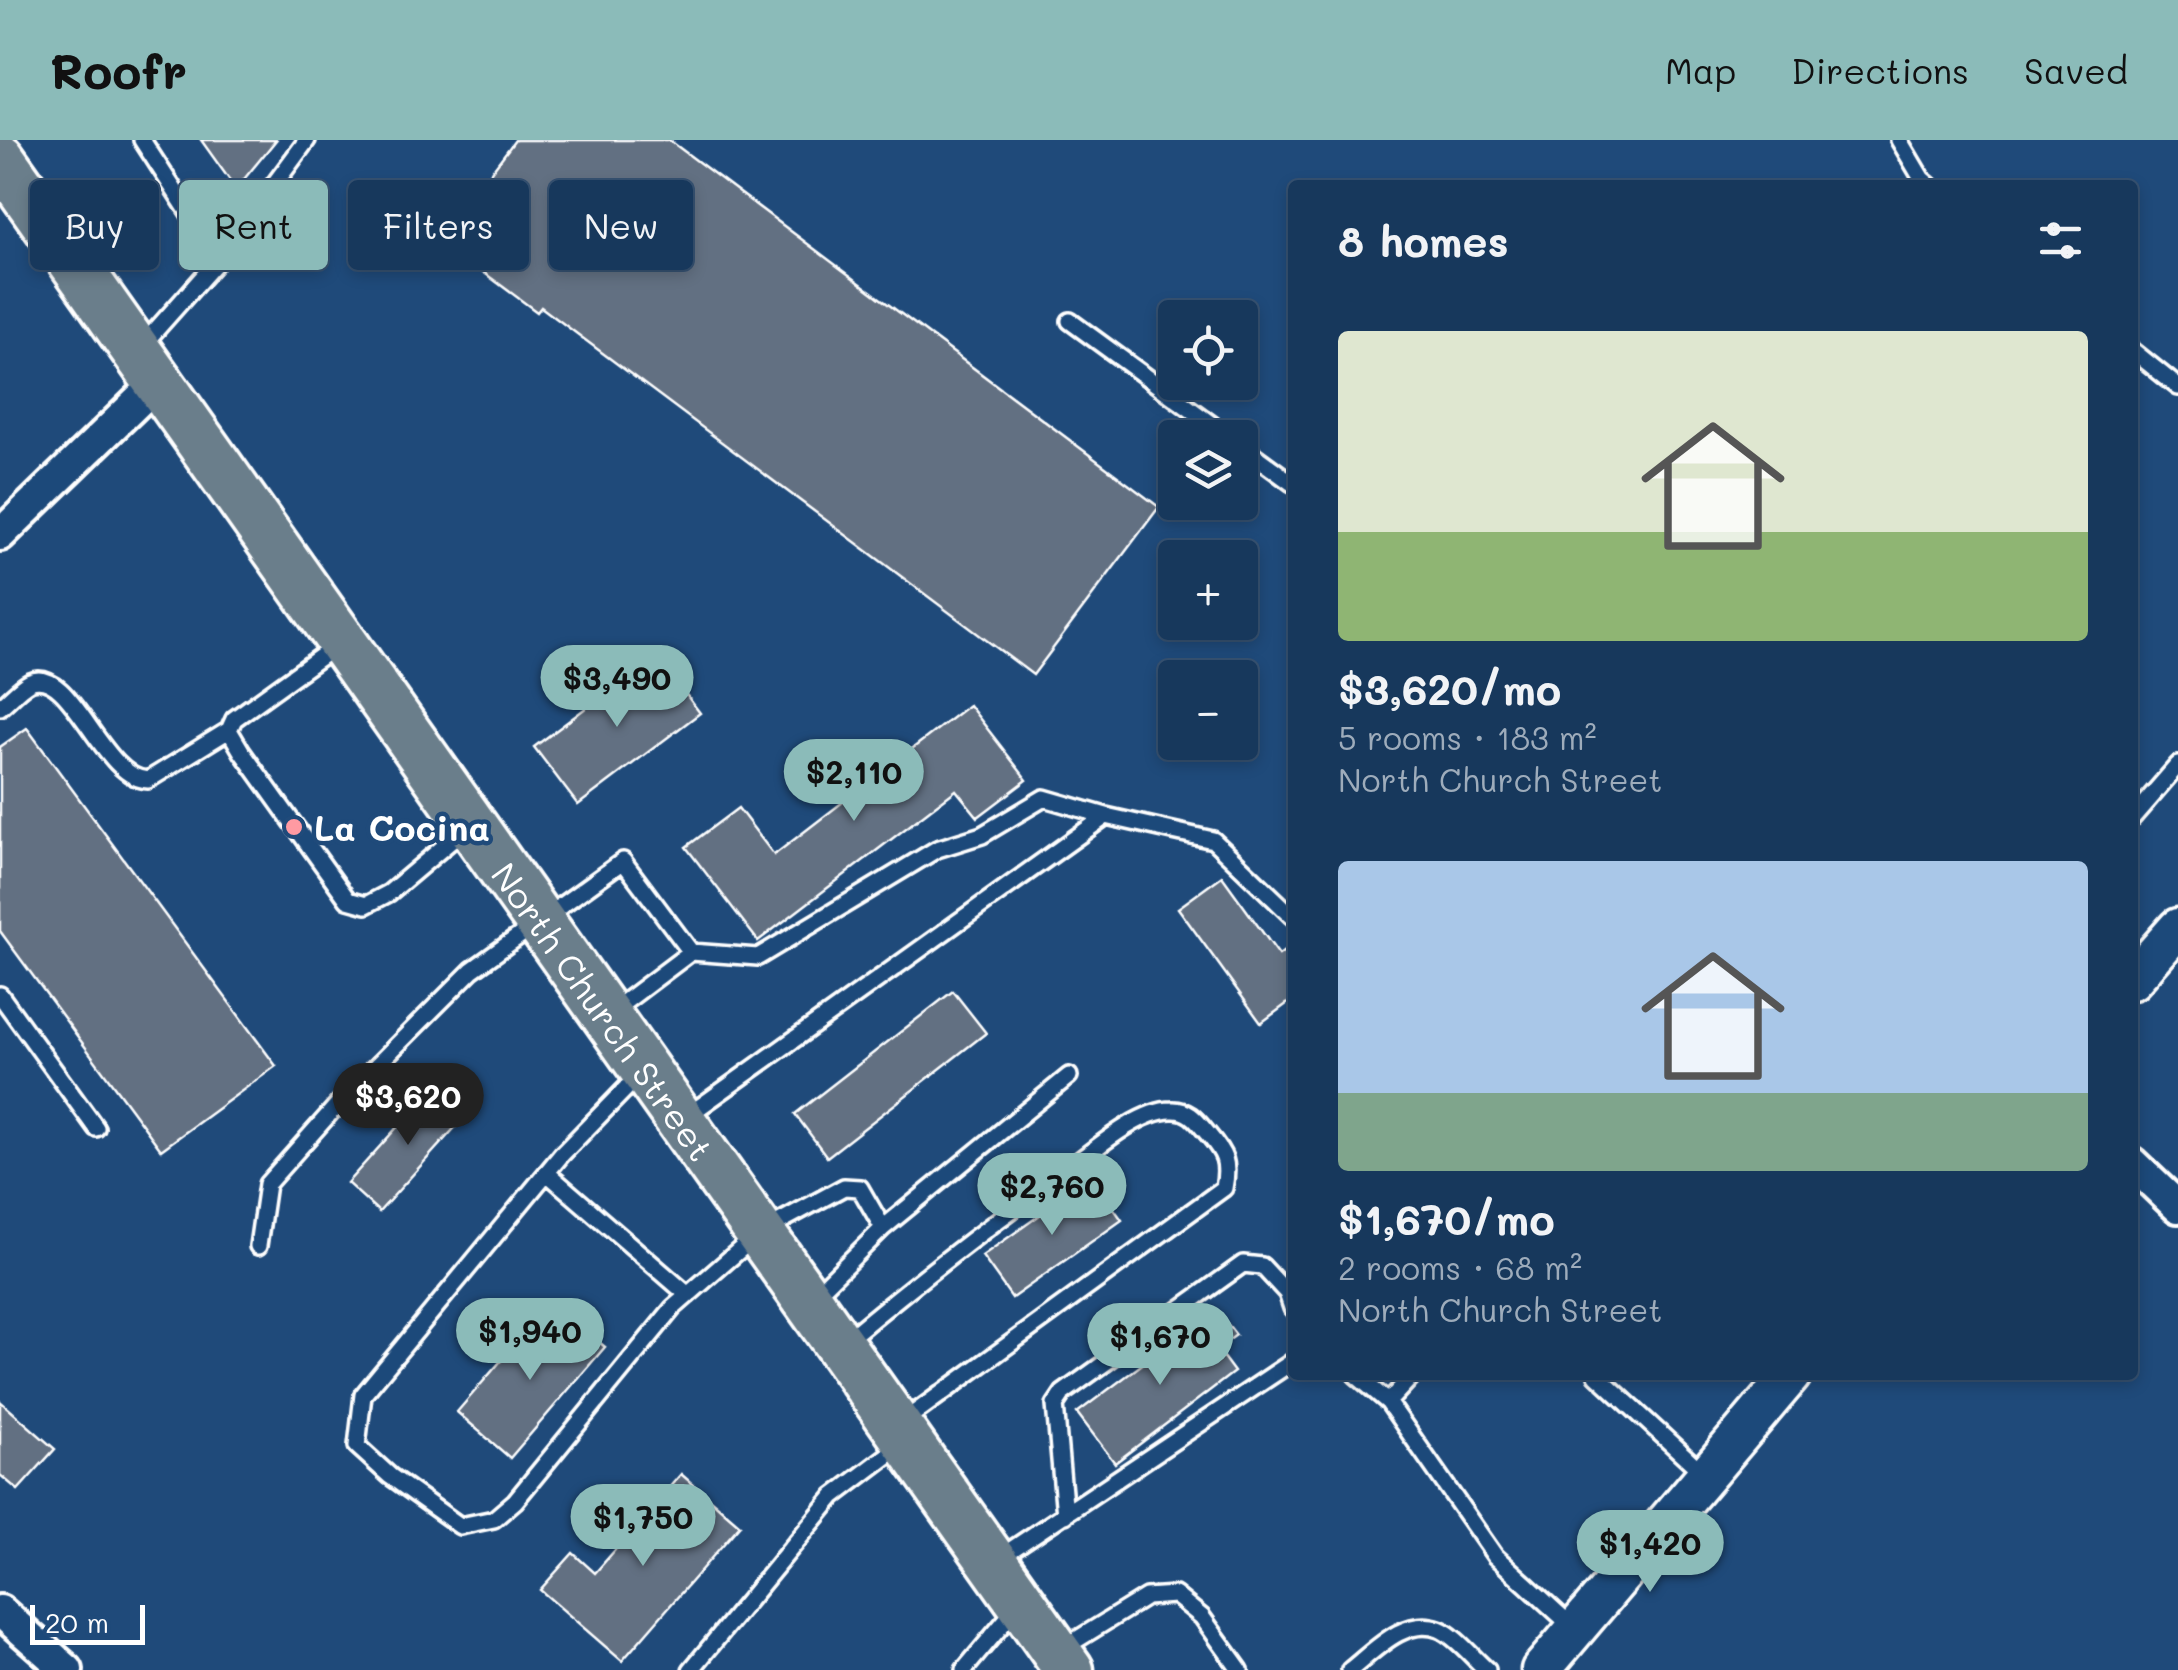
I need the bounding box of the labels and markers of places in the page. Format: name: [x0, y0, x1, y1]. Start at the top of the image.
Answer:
pin: $3,490: [536, 645, 698, 730]
pin: $2,110: [773, 739, 935, 824]
place label: La Cocina: [314, 804, 490, 850]
marker: La Cocina: [283, 816, 305, 838]
pin: $3,620: [327, 1063, 489, 1148]
pin: $2,760: [971, 1153, 1133, 1238]
pin: $1,940: [449, 1298, 611, 1383]
pin: $1,670: [1079, 1303, 1241, 1388]
pin: $1,750: [562, 1484, 724, 1569]
pin: $1,420: [1569, 1510, 1731, 1595]

